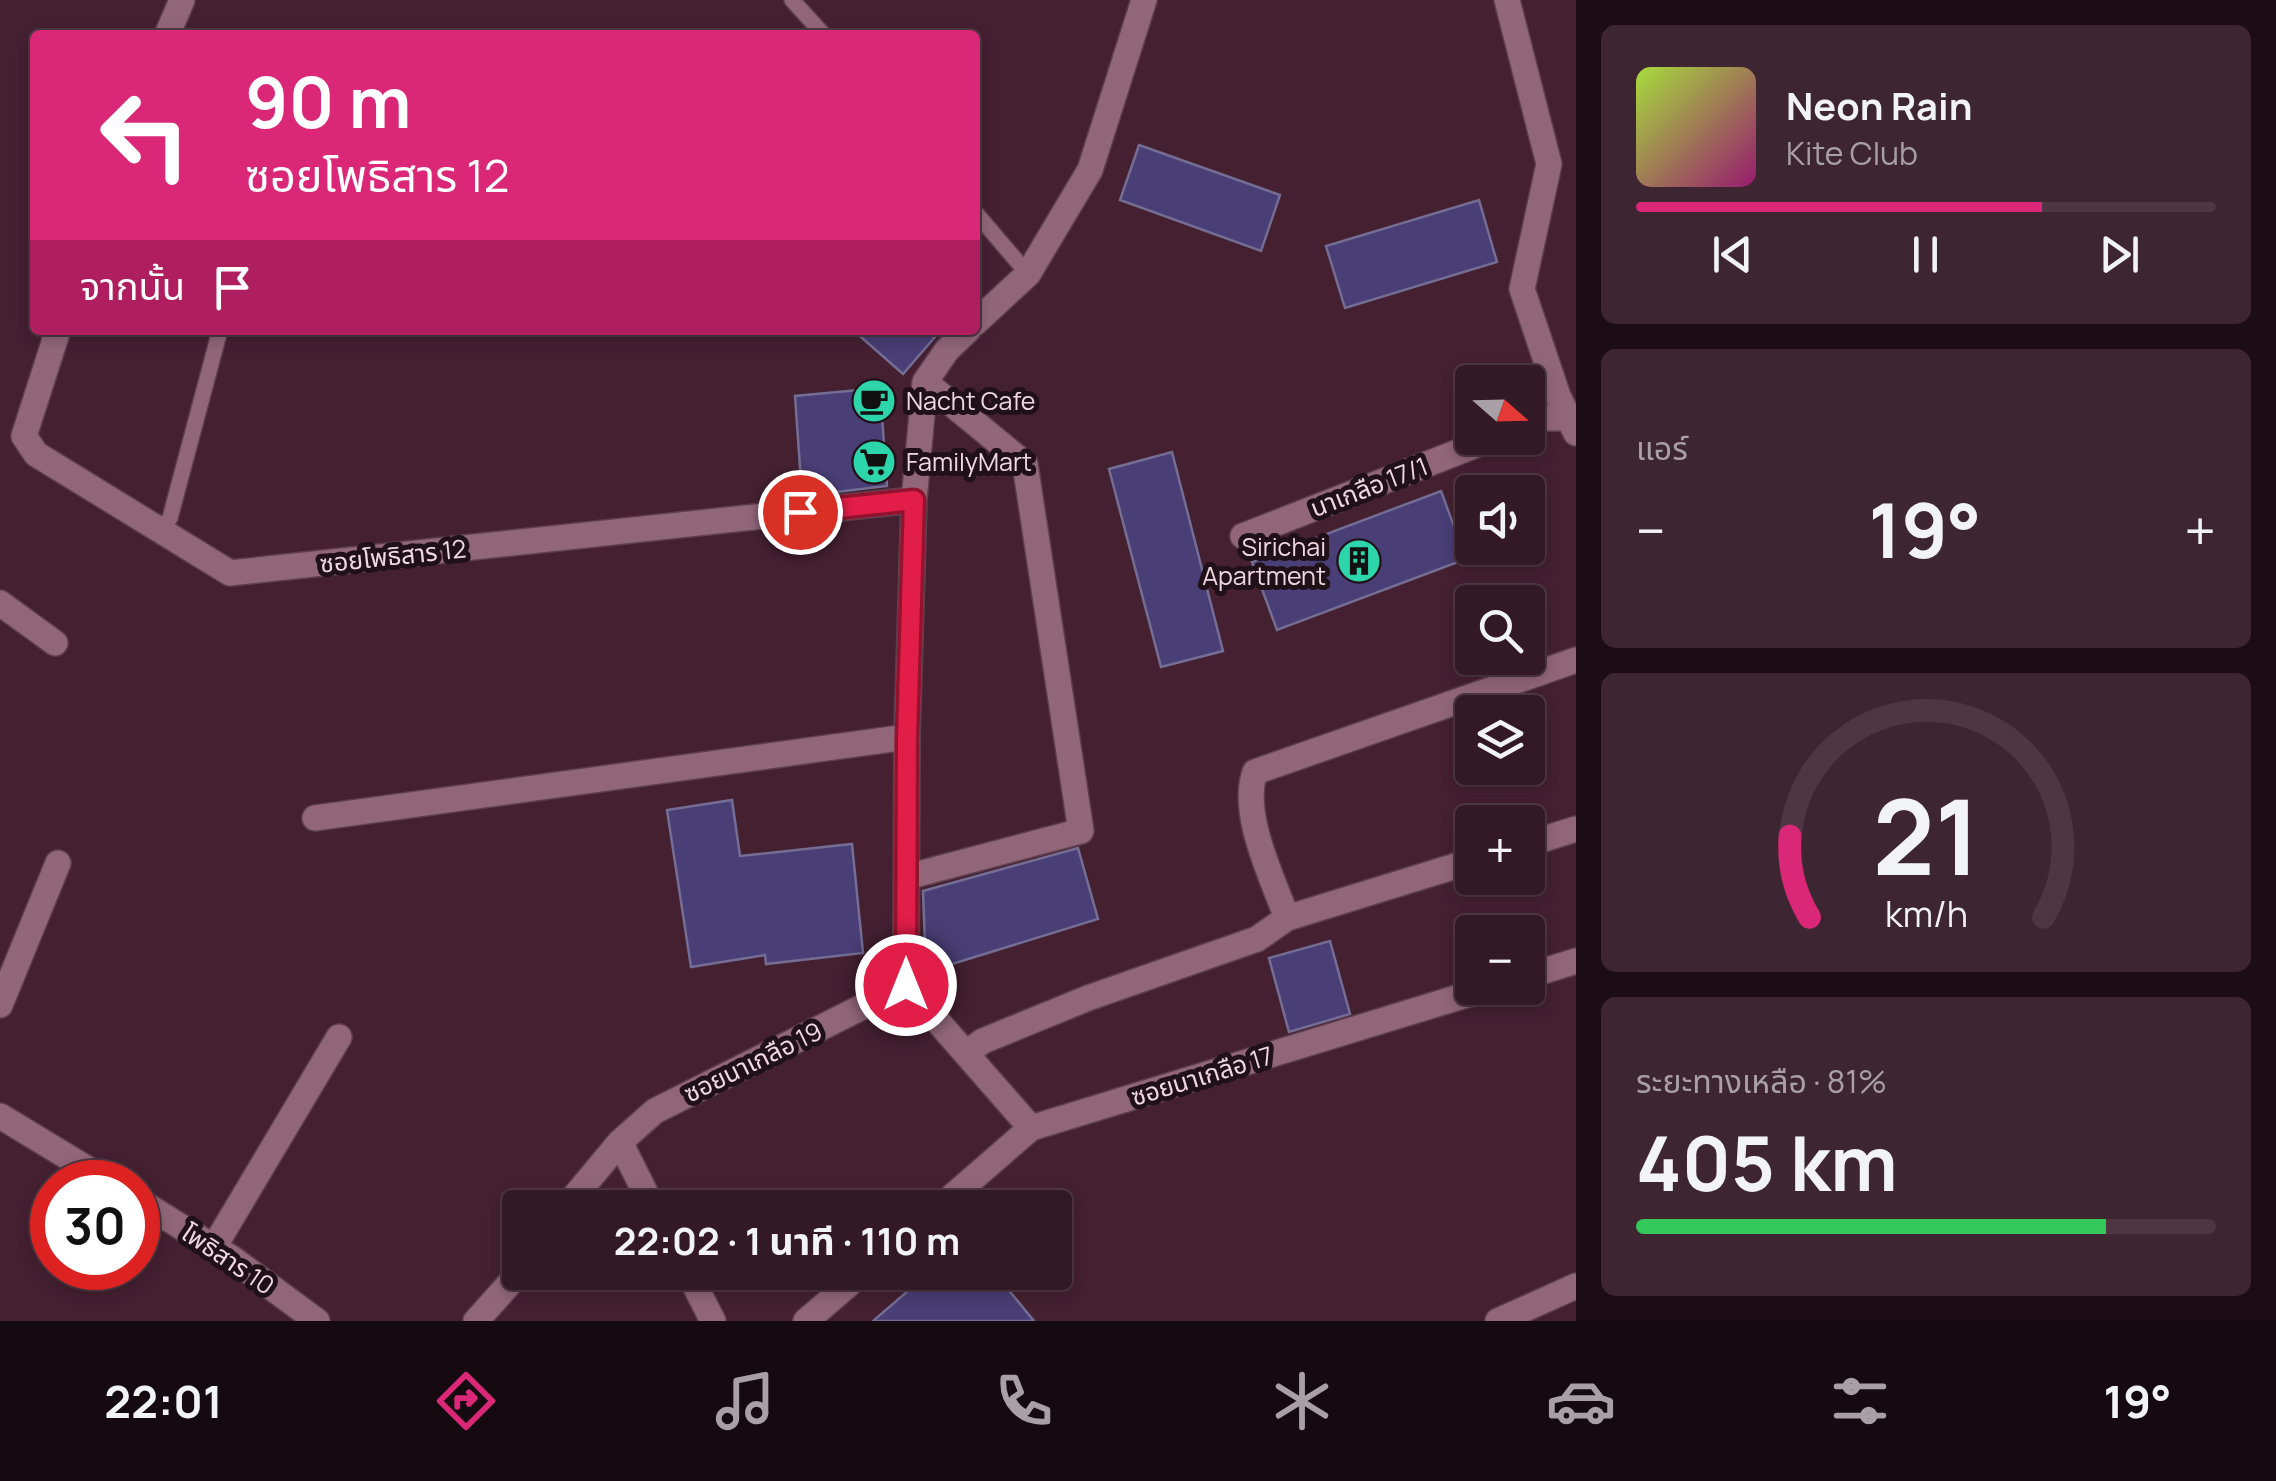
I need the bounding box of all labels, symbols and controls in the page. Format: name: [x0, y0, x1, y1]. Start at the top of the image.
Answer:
text: 90 m: [245, 53, 412, 149]
icon: left: [80, 70, 210, 200]
text: Neon Rain: [1786, 79, 1972, 131]
text: Kite Club: [1786, 131, 1918, 175]
text: ซอยโพธิสาร 12: [245, 144, 510, 206]
icon: previous: [1705, 227, 1760, 282]
icon: pause: [1898, 227, 1953, 282]
icon: next: [2092, 227, 2147, 282]
text: จากนั้น: [80, 259, 185, 311]
icon: arrive: [205, 260, 260, 315]
north arrow: [1455, 365, 1545, 455]
map controls: [1455, 365, 1545, 1005]
cafe icon: Nacht Cafe: [851, 378, 897, 424]
place label: Nacht Cafe: [906, 383, 1035, 418]
text: แอร์: [1636, 426, 1688, 470]
supermarket icon: FamilyMart: [851, 439, 897, 485]
place label: FamilyMart: [906, 444, 1032, 479]
street label: นาเกลือ 17/1: [1305, 448, 1433, 525]
pin: [758, 470, 843, 555]
button: sound: [1455, 475, 1545, 565]
text: 19°: [1868, 478, 1982, 581]
icon: arrive: [773, 485, 828, 540]
text: −: [1636, 492, 1666, 568]
text: +: [2184, 492, 2216, 568]
place label: Sirichai Apartment: [1202, 529, 1326, 593]
street label: ซอยโพธิสาร 12: [318, 530, 468, 581]
building icon: Sirichai Apartment: [1336, 538, 1382, 584]
button: search: [1455, 585, 1545, 675]
button: layers: [1455, 695, 1545, 785]
text: 21: [1872, 764, 1980, 906]
button: +: [1455, 805, 1545, 895]
text: km/h: [1884, 889, 1968, 938]
button: −: [1455, 915, 1545, 1005]
position arrow: [854, 933, 958, 1037]
street label: ซอยนาเกลือ 19: [678, 1013, 828, 1110]
street label: ซอยนาเกลือ 17: [1127, 1037, 1277, 1114]
text: ระยะทางเหลือ · 81%: [1636, 1059, 1887, 1103]
text: 405 km: [1636, 1111, 1898, 1214]
speed limit sign: 30: [30, 1160, 160, 1290]
text: 22:02 · 1 นาที · 110 m: [614, 1214, 960, 1266]
street label: โพธิสาร 10: [175, 1215, 282, 1302]
icon: directions: [431, 1366, 501, 1436]
icon: music: [710, 1366, 780, 1436]
icon: phone: [989, 1366, 1059, 1436]
icon: climate: [1267, 1366, 1337, 1436]
icon: car: [1546, 1366, 1616, 1436]
icon: filters: [1825, 1366, 1895, 1436]
text: 22:01: [104, 1370, 223, 1432]
text: 19°: [2104, 1370, 2172, 1432]

